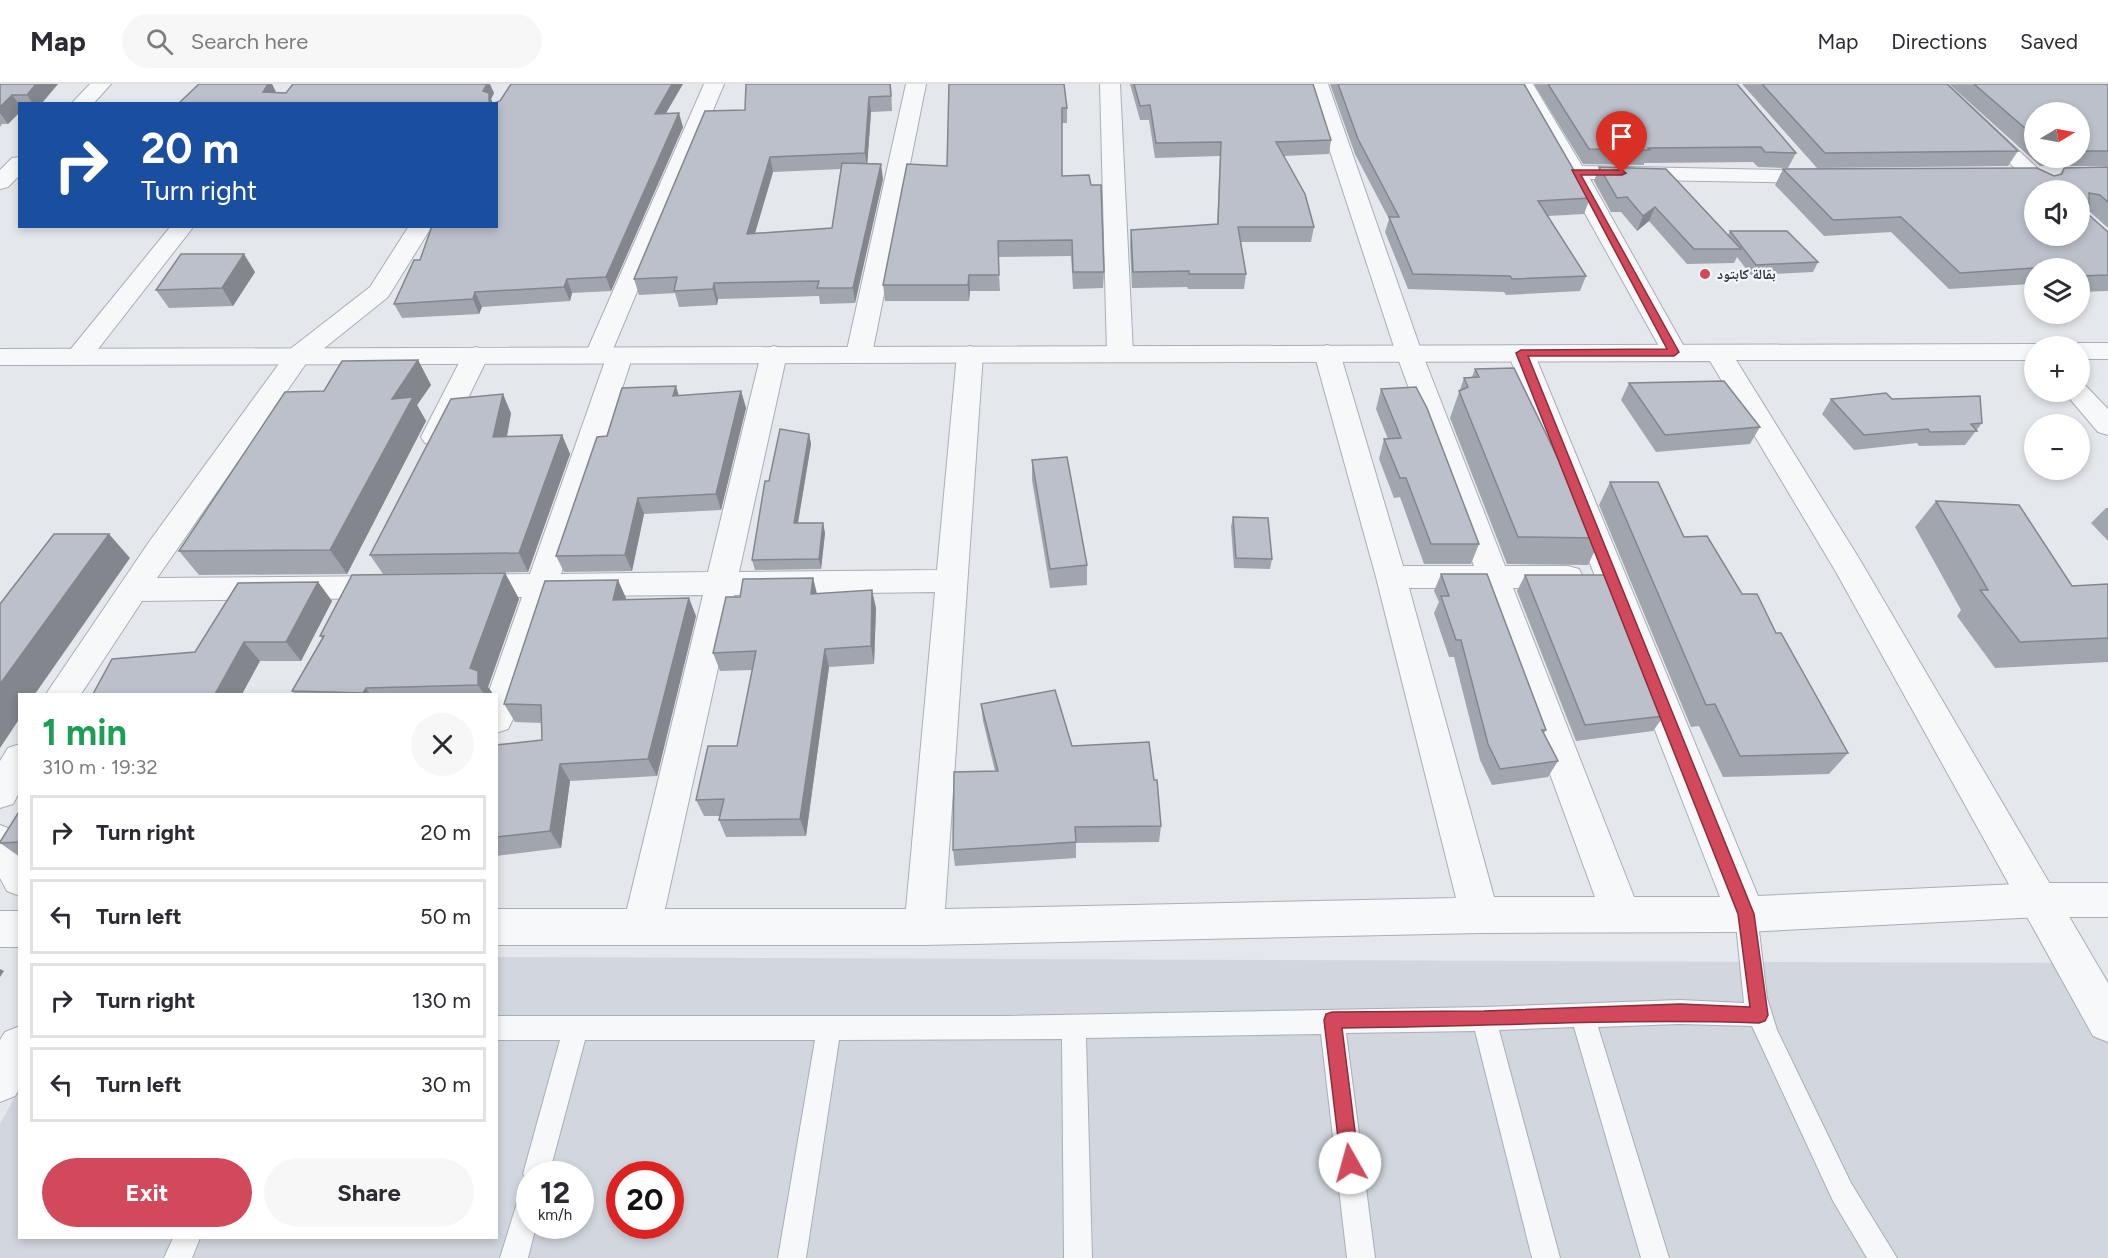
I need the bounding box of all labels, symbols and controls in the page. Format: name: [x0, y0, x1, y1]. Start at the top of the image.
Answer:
search box: [122, 14, 542, 68]
text: Map: [30, 24, 86, 58]
icon: search: [143, 25, 176, 58]
text: Search here: [191, 28, 308, 55]
text: Map: [1817, 29, 1858, 54]
text: Directions: [1891, 29, 1987, 54]
text: Saved: [2020, 29, 2078, 54]
north arrow: [2024, 102, 2090, 168]
map controls: [2024, 102, 2090, 480]
pin: [1596, 111, 1647, 173]
icon: arrive: [1605, 120, 1638, 153]
text: 20 m: [141, 123, 239, 174]
icon: right: [42, 126, 120, 204]
text: Turn right: [141, 174, 257, 207]
button: sound: [2024, 180, 2090, 246]
button: layers: [2024, 258, 2090, 324]
place label: بقالة كابتود: [1717, 266, 1776, 283]
marker: بقالة كابتود: [1698, 267, 1712, 281]
button: +: [2024, 336, 2090, 402]
button: −: [2024, 414, 2090, 480]
text: 1 min: [42, 711, 127, 754]
button: close: [411, 713, 474, 776]
text: 310 m · 19:32: [42, 755, 158, 779]
icon: right: [45, 816, 78, 849]
text: Turn right: [96, 819, 195, 846]
text: 20 m: [420, 819, 471, 846]
icon: left: [45, 900, 78, 933]
text: Turn left: [96, 903, 182, 930]
text: 50 m: [420, 903, 471, 930]
icon: right: [45, 984, 78, 1017]
text: Turn right: [96, 987, 195, 1014]
text: 130 m: [412, 987, 471, 1014]
icon: left: [45, 1068, 78, 1101]
text: Turn left: [96, 1071, 182, 1098]
text: 30 m: [421, 1071, 471, 1098]
position arrow: [1318, 1131, 1382, 1195]
button: Exit: [42, 1158, 252, 1227]
button: Share: [264, 1158, 474, 1227]
speed limit sign: 20: [606, 1161, 684, 1239]
text: 12: [540, 1174, 570, 1211]
text: km/h: [538, 1206, 572, 1224]

